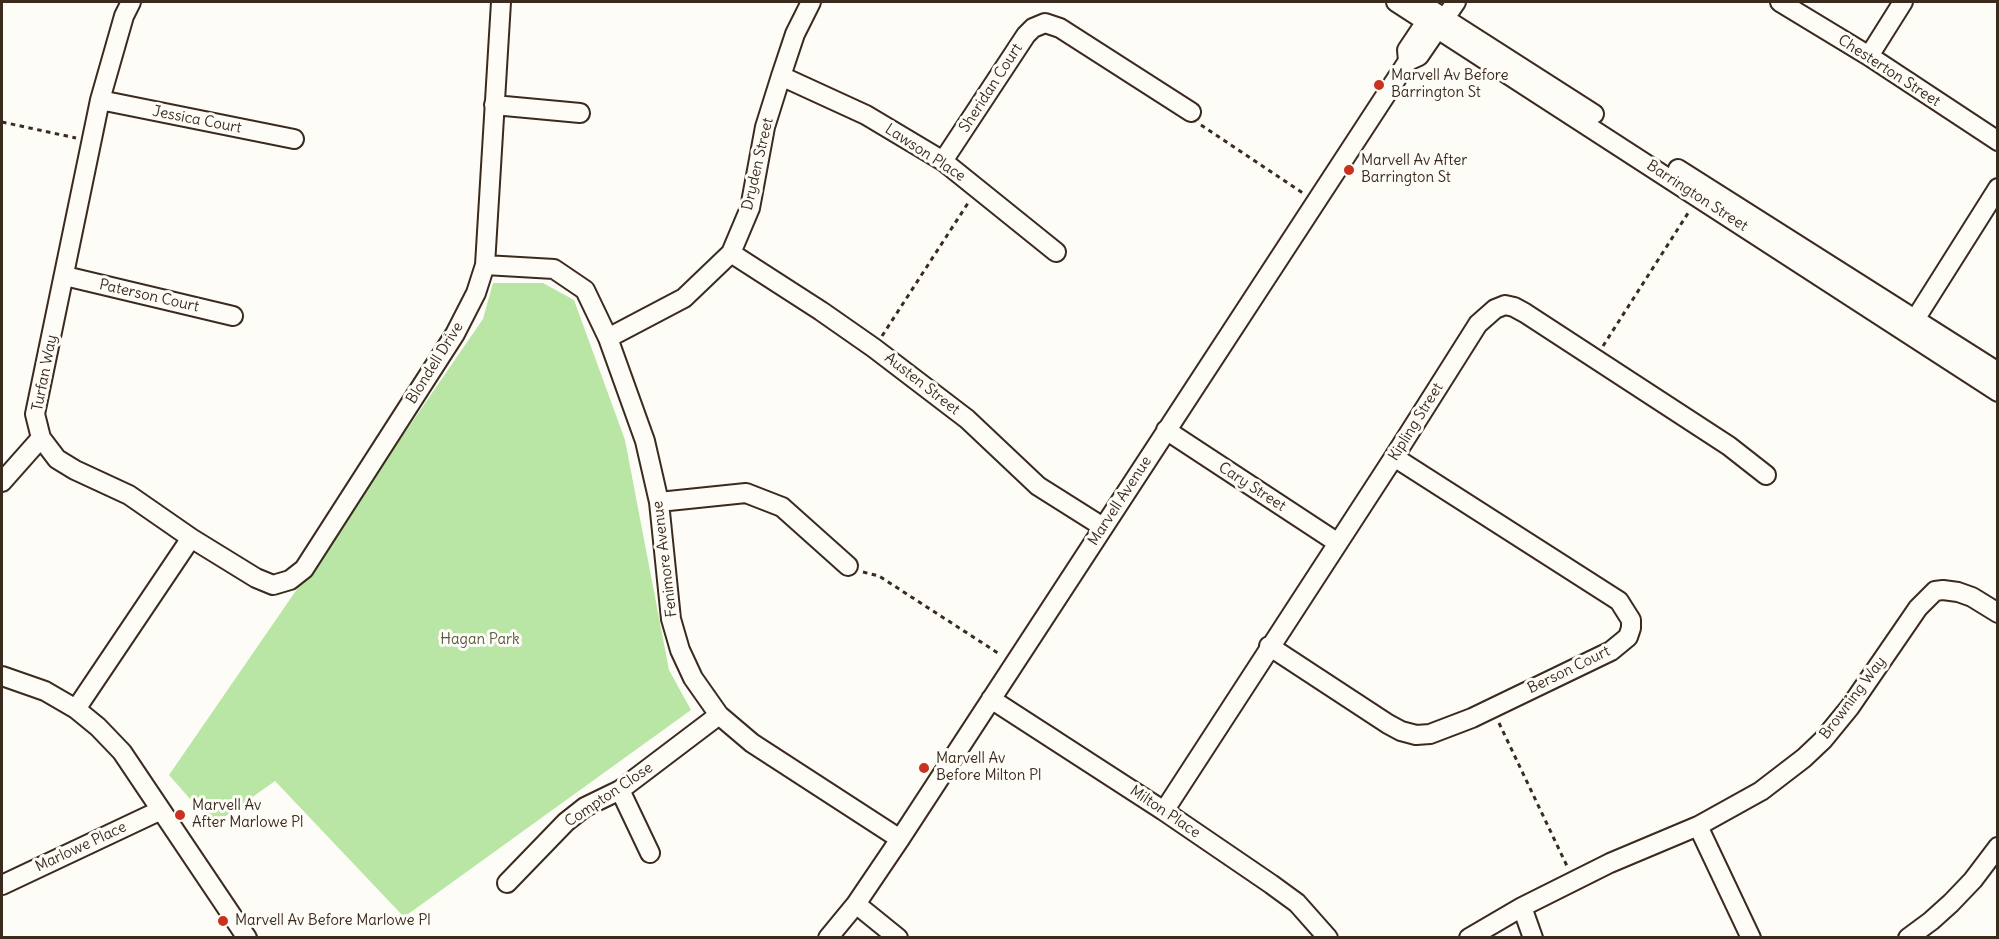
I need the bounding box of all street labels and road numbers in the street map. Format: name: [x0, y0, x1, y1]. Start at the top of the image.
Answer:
street label: Chesterton Street: [1834, 31, 1944, 111]
street label: Sheridan Court: [956, 40, 1026, 136]
street label: Jessica Court: [151, 103, 243, 137]
street label: Dryden Street: [739, 116, 777, 212]
street label: Lawson Place: [881, 120, 969, 186]
street label: Barrington Street: [1643, 157, 1751, 235]
street label: Paterson Court: [97, 276, 201, 316]
street label: Blondell Drive: [403, 319, 467, 407]
street label: Turfan Way: [29, 333, 61, 413]
street label: Austen Street: [881, 349, 963, 419]
street label: Kipling Street: [1385, 380, 1447, 464]
street label: Marvell Avenue: [1084, 453, 1156, 549]
street label: Cary Street: [1215, 459, 1289, 515]
street label: Fenimore Avenue: [649, 500, 681, 618]
street label: Berson Court: [1525, 642, 1613, 698]
street label: Browning Way: [1816, 653, 1890, 743]
street label: Compton Close: [562, 759, 656, 831]
street label: Milton Place: [1126, 782, 1204, 842]
street label: Marlowe Place: [33, 818, 129, 876]

